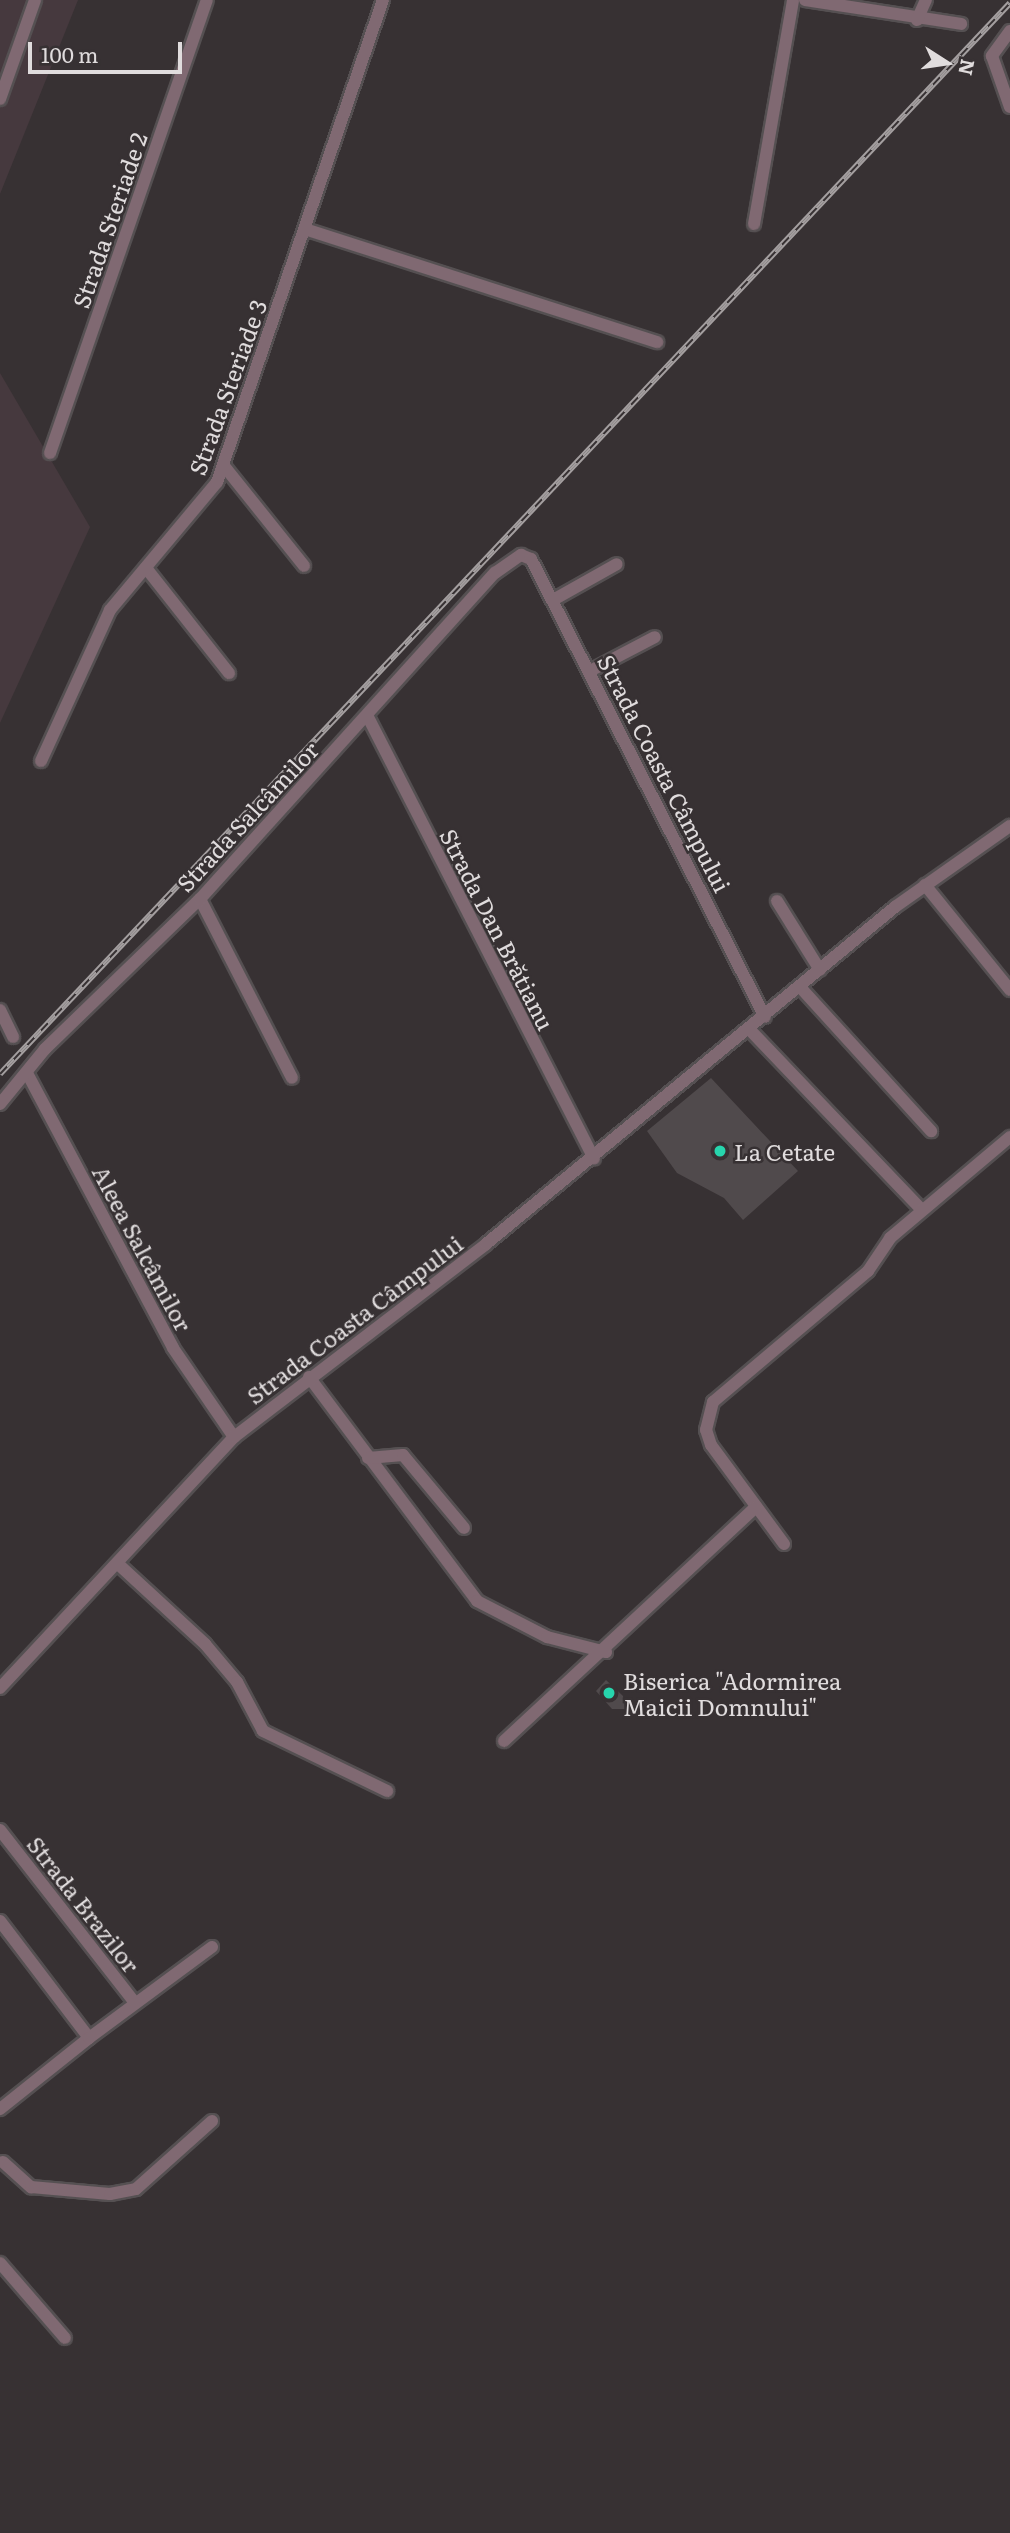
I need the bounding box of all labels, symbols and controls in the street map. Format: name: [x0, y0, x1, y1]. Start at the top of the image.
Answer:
scale bar: [32, 28, 186, 72]
north arrow: [912, 28, 982, 98]
text: 100 m: [41, 38, 98, 69]
text: N: [952, 57, 983, 78]
street label: Strada Steriade 2: [66, 129, 152, 311]
street label: Strada Steriade 3: [182, 296, 272, 478]
street label: Strada Coasta Câmpului: [593, 650, 737, 896]
street label: Strada Salcâmilor: [170, 735, 324, 897]
street label: Strada Dan Brătianu: [435, 824, 561, 1034]
place label: La Cetate: [734, 1137, 835, 1165]
marker: La Cetate: [712, 1143, 728, 1159]
street label: Aleea Salcâmilor: [88, 1160, 198, 1336]
street label: Strada Coasta Câmpului: [241, 1229, 467, 1409]
place label: Biserica "Adormirea Maicii Domnului": [623, 1666, 841, 1720]
marker: Biserica "Adormirea Maicii Domnului": [601, 1685, 617, 1701]
street label: Strada Brazilor: [22, 1830, 146, 1978]

